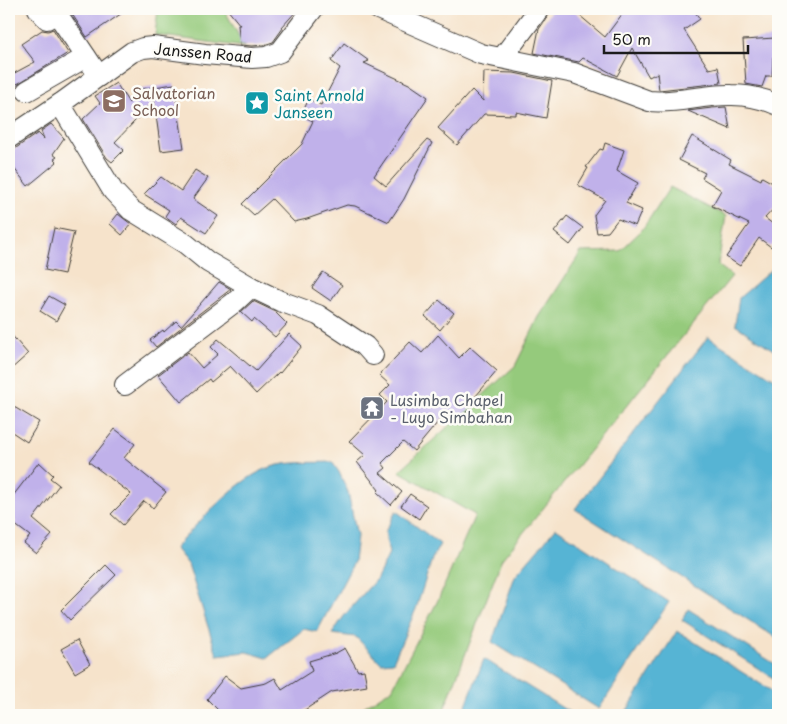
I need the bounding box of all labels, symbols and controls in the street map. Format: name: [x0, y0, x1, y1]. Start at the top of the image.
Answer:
scale bar: [604, 22, 748, 54]
text: 50 m: [612, 27, 651, 50]
street label: Janssen Road: [153, 36, 253, 68]
place label: Salvatorian School: [132, 81, 215, 121]
place label: Saint Arnold Janseen: [274, 83, 364, 123]
school or university icon: Salvatorian School: [101, 88, 127, 114]
place icon: Saint Arnold Janseen: [244, 90, 270, 116]
place label: Lusimba Chapel - Luyo Simbahan: [390, 388, 513, 428]
temple icon: Lusimba Chapel - Luyo Simbahan: [359, 395, 385, 421]

